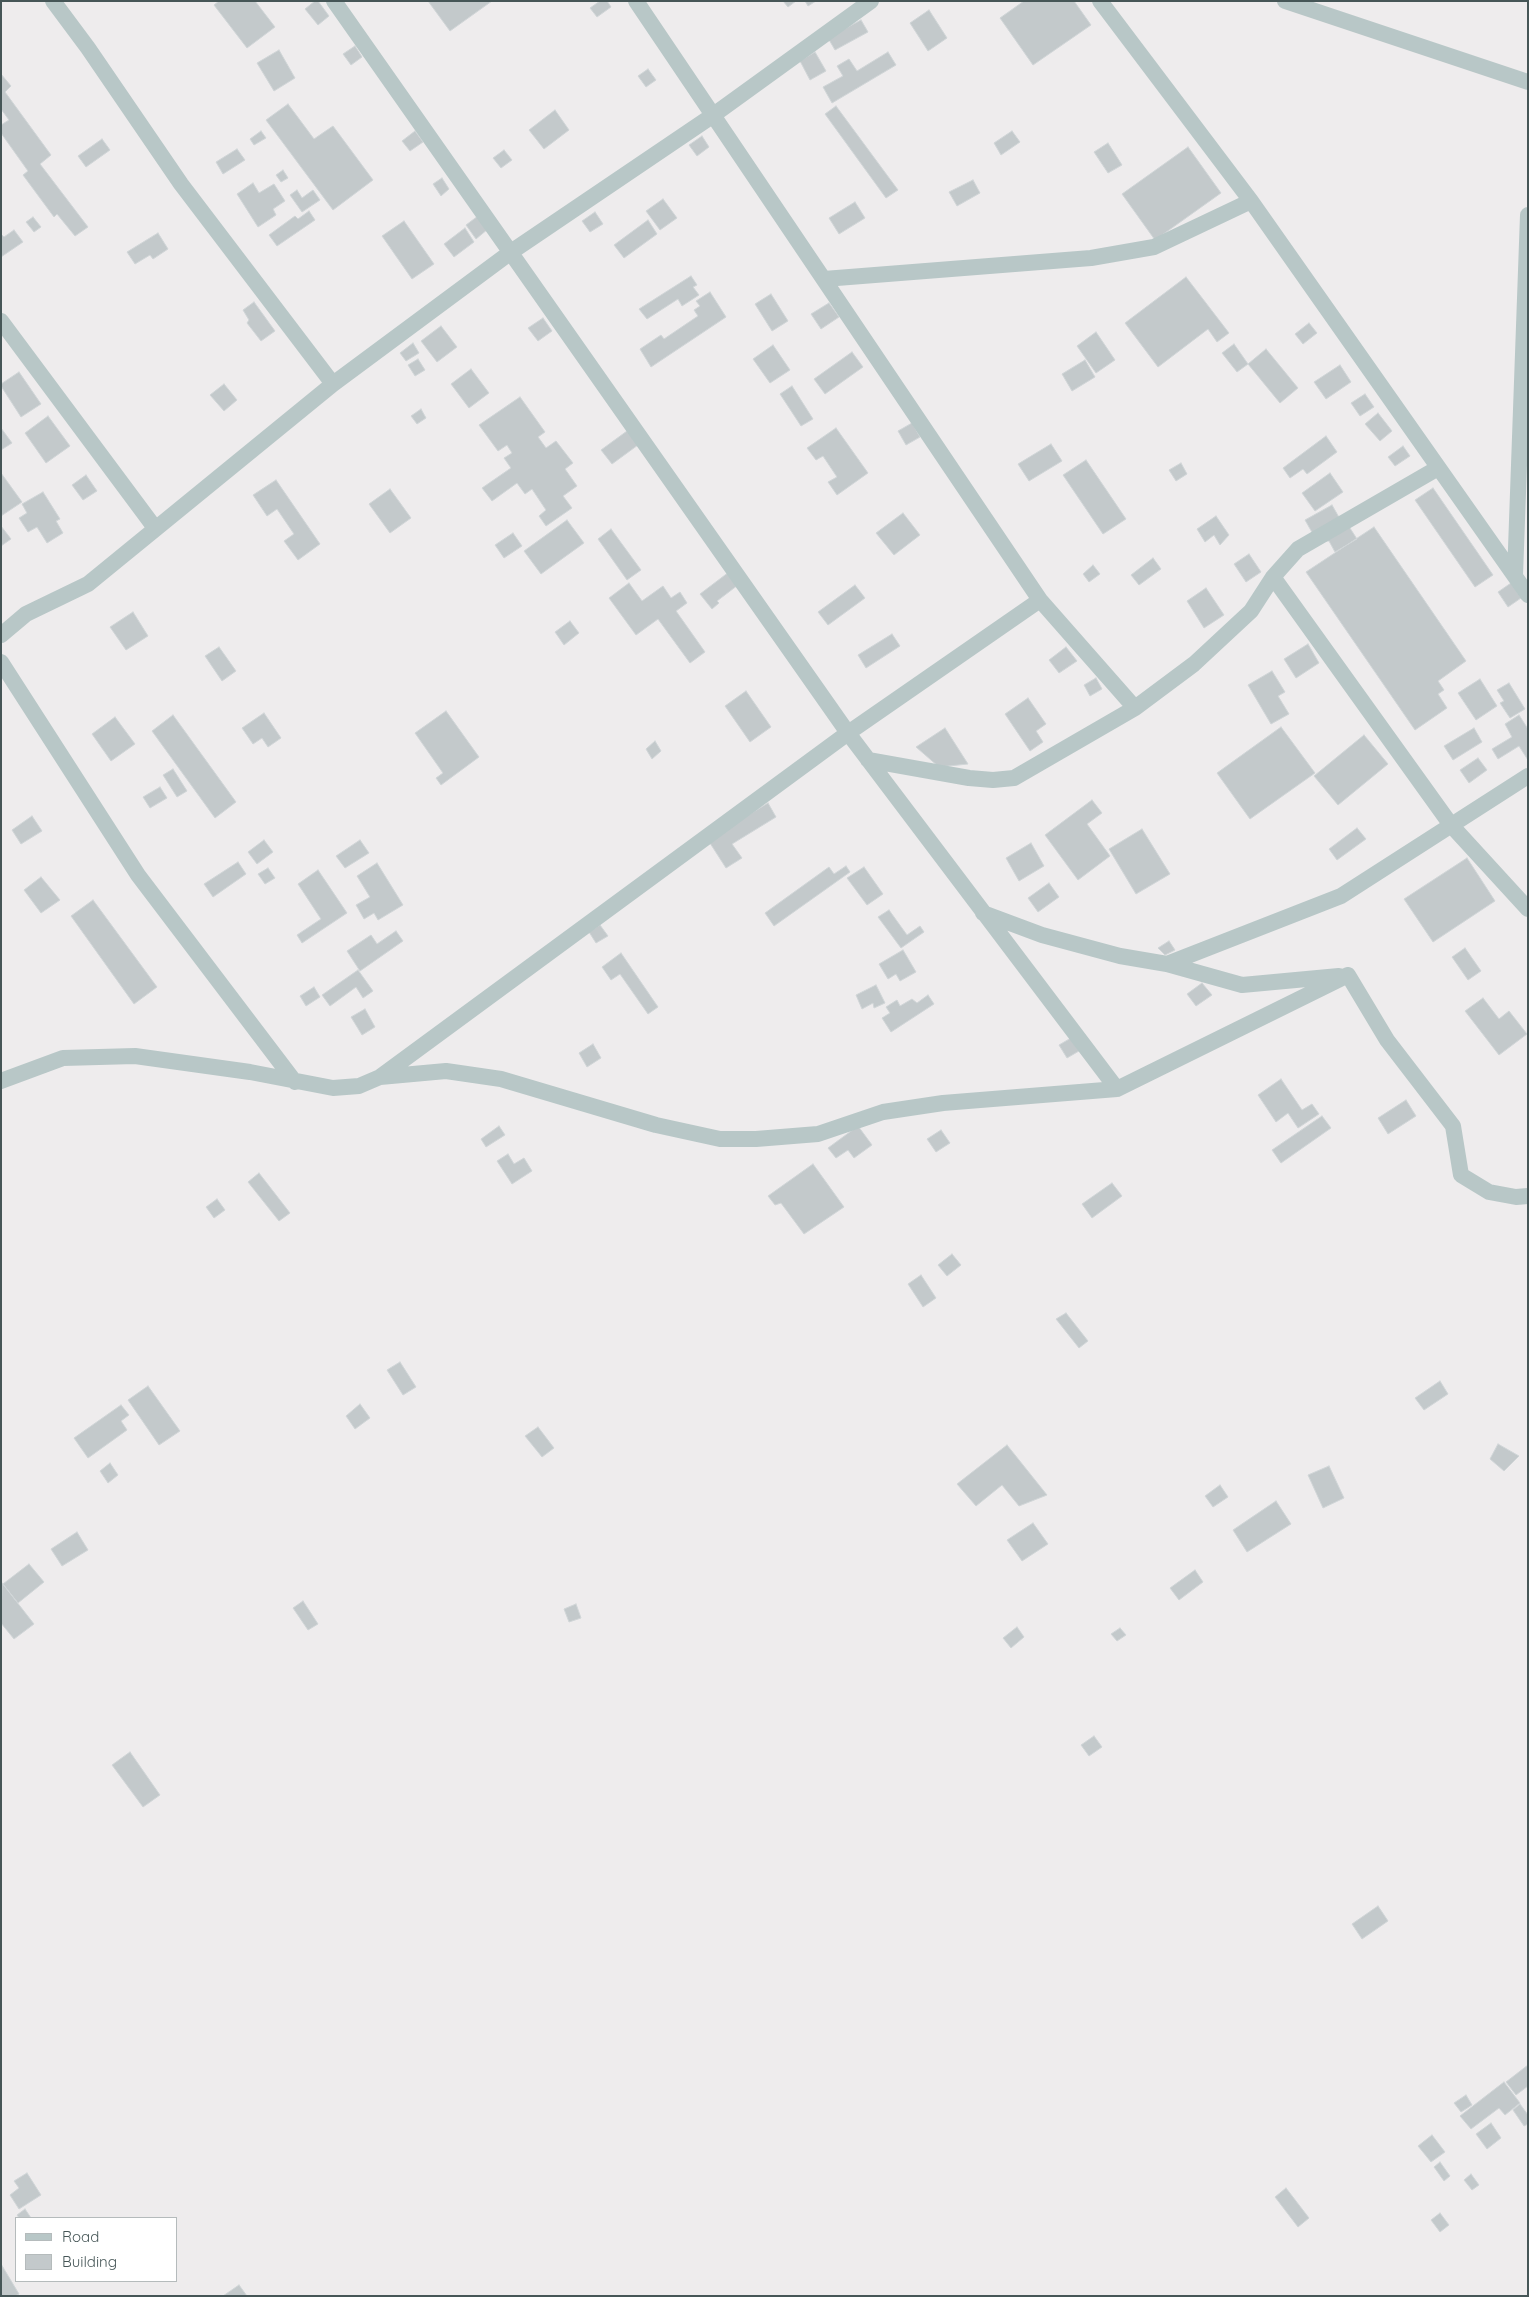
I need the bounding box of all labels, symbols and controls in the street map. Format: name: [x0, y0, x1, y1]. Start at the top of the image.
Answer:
legend: [15, 2217, 178, 2282]
text: Road: [62, 2227, 99, 2246]
text: Building: [62, 2252, 117, 2271]

